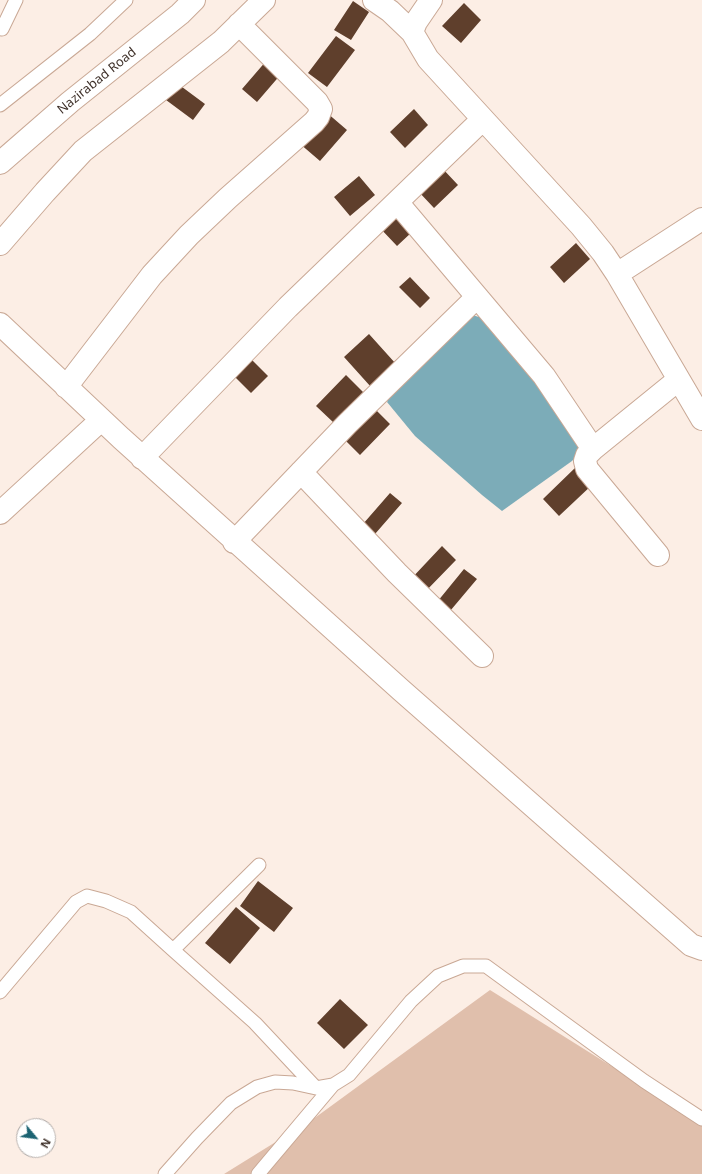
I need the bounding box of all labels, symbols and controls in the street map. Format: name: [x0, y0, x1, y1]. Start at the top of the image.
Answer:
street label: Nazirabad Road: [54, 44, 140, 118]
north arrow: [16, 1118, 56, 1158]
text: N: [37, 1136, 55, 1151]

